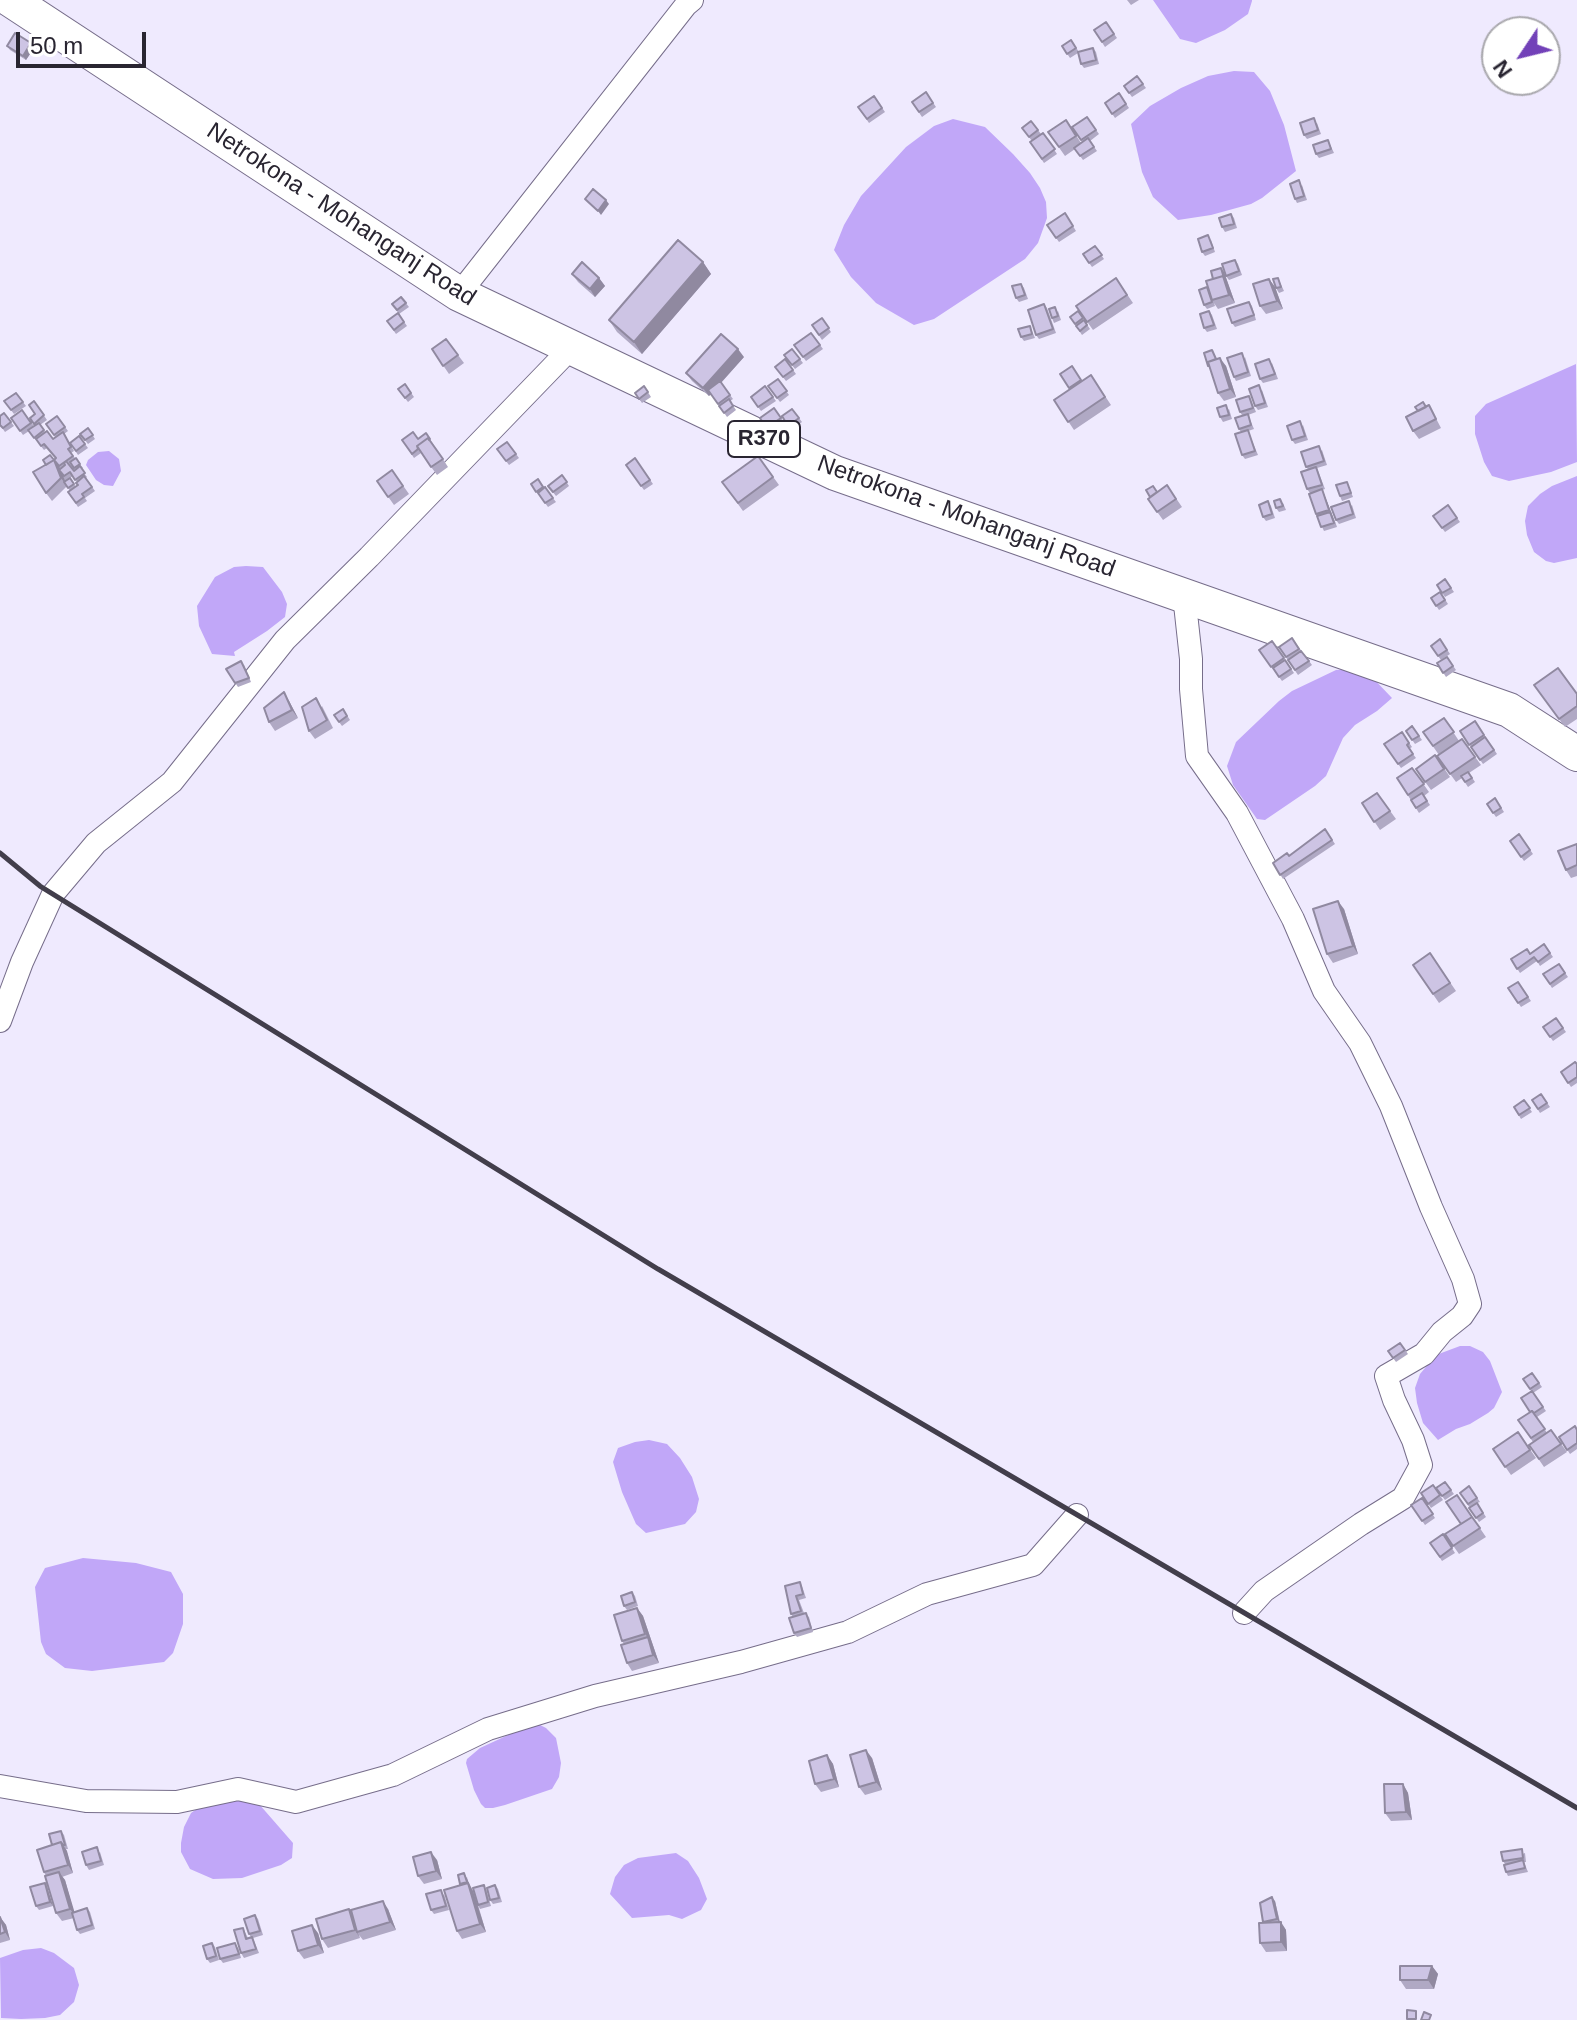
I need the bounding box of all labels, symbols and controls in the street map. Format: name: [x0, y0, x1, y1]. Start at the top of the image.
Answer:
scale bar: [20, 16, 150, 66]
north arrow: [1481, 16, 1561, 96]
text: 50 m: [30, 32, 83, 59]
text: N: [1488, 55, 1517, 83]
street label: Netrokona - Mohanganj Road: [201, 117, 481, 313]
road number: R370: [728, 421, 800, 457]
street label: Netrokona - Mohanganj Road: [813, 450, 1119, 584]

